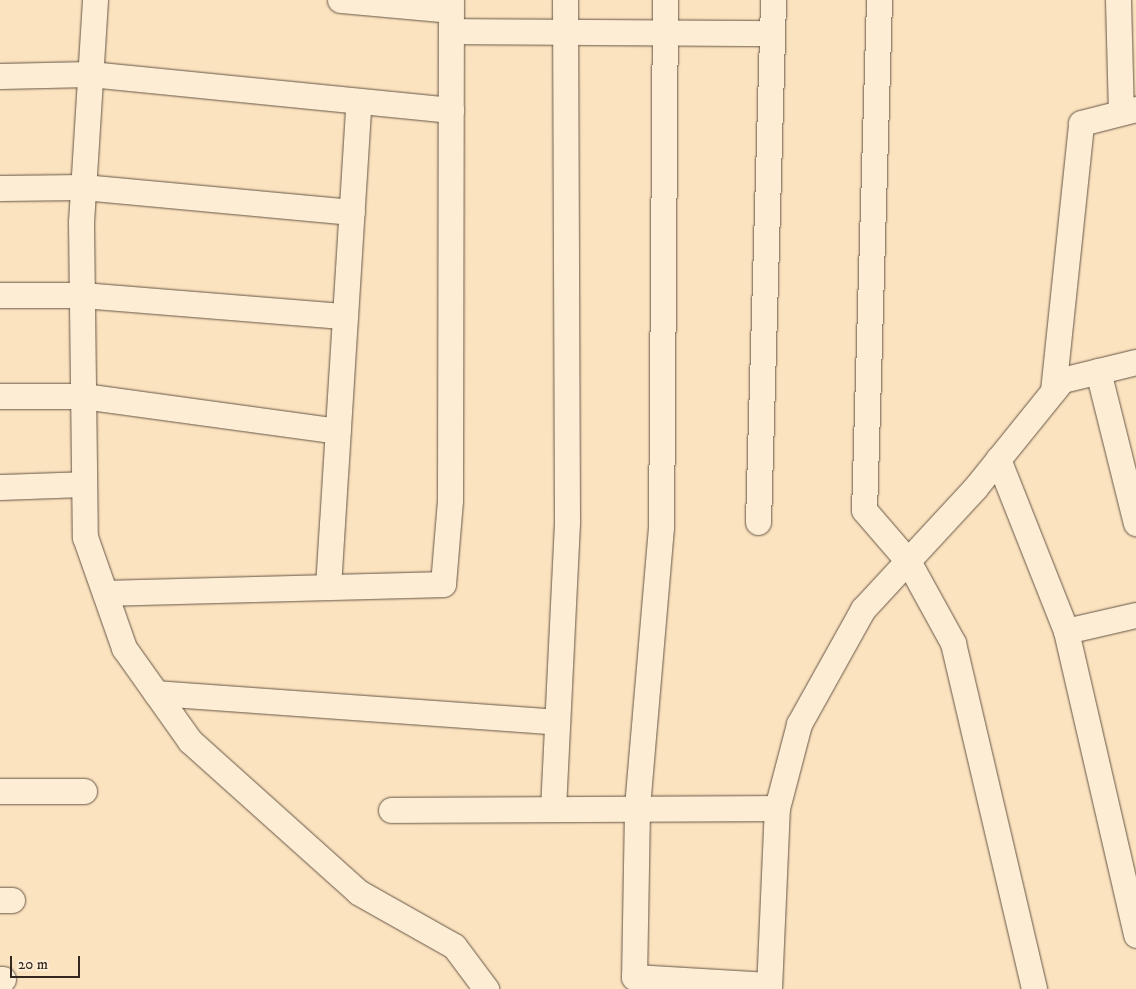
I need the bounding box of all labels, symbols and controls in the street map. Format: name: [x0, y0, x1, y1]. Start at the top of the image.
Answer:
scale bar: [12, 946, 82, 978]
text: 20 m: [18, 955, 48, 974]

